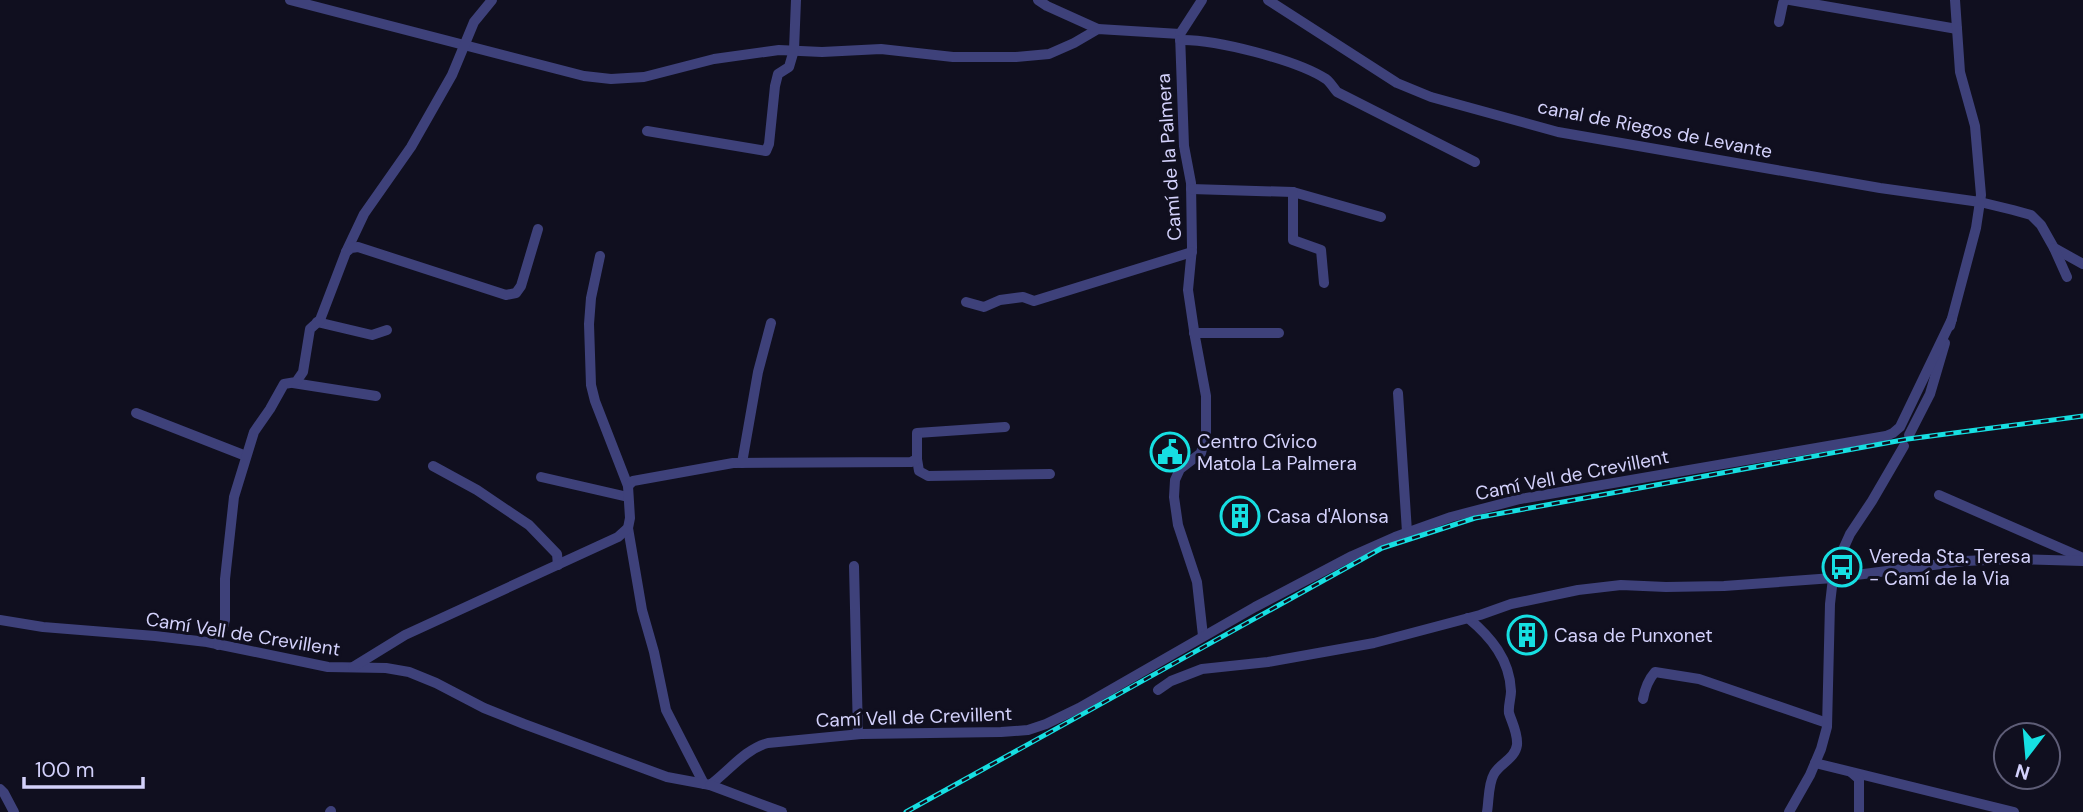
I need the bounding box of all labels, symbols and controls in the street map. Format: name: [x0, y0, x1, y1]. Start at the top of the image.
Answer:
street label: Camí de la Palmera: [1151, 72, 1187, 242]
street label: canal de Riegos de Levante: [1535, 94, 1775, 164]
place label: Centro Cívico Matola La Palmera: [1197, 429, 1357, 476]
public building icon: Centro Cívico Matola La Palmera: [1149, 431, 1191, 473]
street label: Camí Vell de Crevillent: [1473, 444, 1671, 506]
building icon: Casa d'Alonsa: [1219, 495, 1261, 537]
place label: Casa d'Alonsa: [1267, 504, 1389, 529]
place label: Vereda Sta. Teresa - Camí de la Via: [1869, 544, 2031, 591]
bus stop icon: Vereda Sta. Teresa - Camí de la Via: [1821, 546, 1863, 588]
street label: Camí Vell de Crevillent: [144, 606, 342, 662]
building icon: Casa de Punxonet: [1506, 614, 1548, 656]
place label: Casa de Punxonet: [1554, 623, 1713, 648]
street label: Camí Vell de Crevillent: [815, 701, 1013, 733]
north arrow: [1992, 721, 2062, 791]
scale bar: [24, 746, 144, 790]
text: 100 m: [35, 756, 95, 784]
text: N: [2012, 758, 2033, 786]

